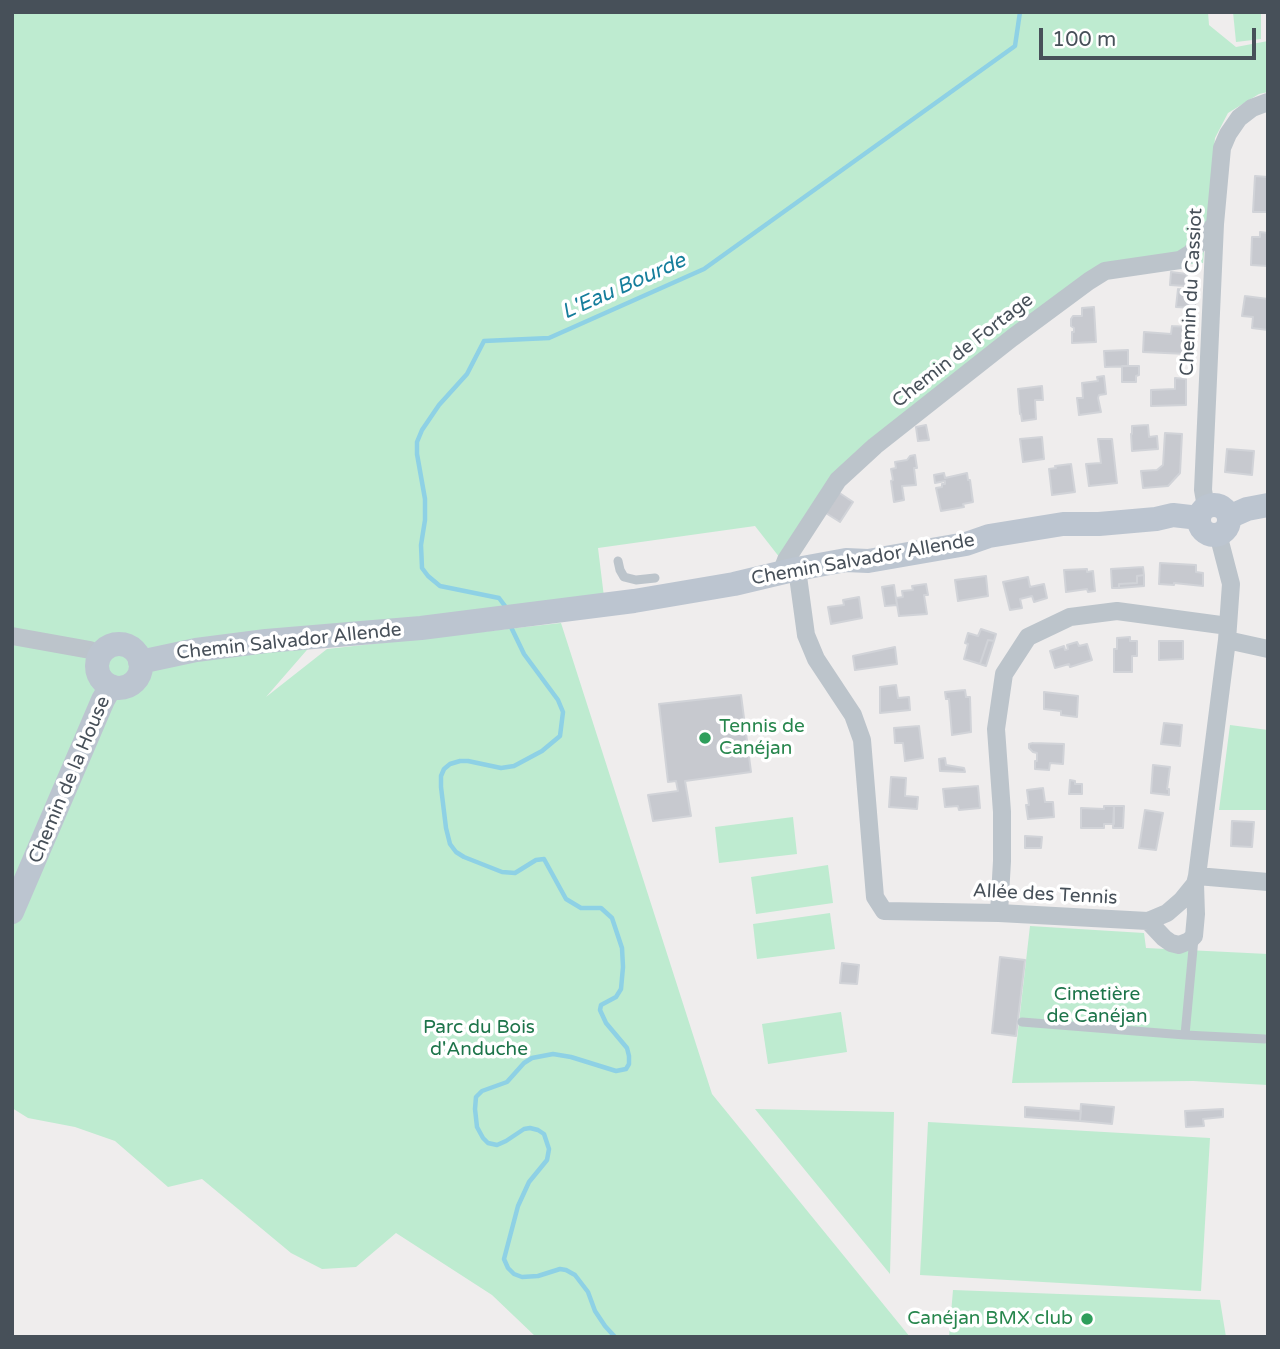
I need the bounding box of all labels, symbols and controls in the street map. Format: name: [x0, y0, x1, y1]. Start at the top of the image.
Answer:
scale bar: [1042, 14, 1259, 58]
text: 100 m: [1052, 27, 1116, 52]
street label: Chemin du Cassiot: [1176, 207, 1208, 377]
water label: L'Eau Bourde: [558, 248, 690, 326]
street label: Chemin de Fortage: [888, 289, 1038, 413]
street label: Chemin Salvador Allende: [750, 529, 976, 591]
street label: Chemin Salvador Allende: [175, 619, 403, 665]
street label: Chemin de la House: [24, 693, 116, 867]
place label: Tennis de Canéjan: [719, 716, 805, 760]
marker: Tennis de Canéjan: [697, 730, 713, 746]
street label: Allée des Tennis: [972, 880, 1118, 910]
park label: Cimetière de Canéjan: [1047, 984, 1147, 1028]
park label: Parc du Bois d'Anduche: [423, 1017, 535, 1061]
place label: Canéjan BMX club: [907, 1308, 1073, 1330]
marker: Canéjan BMX club: [1079, 1311, 1095, 1327]

